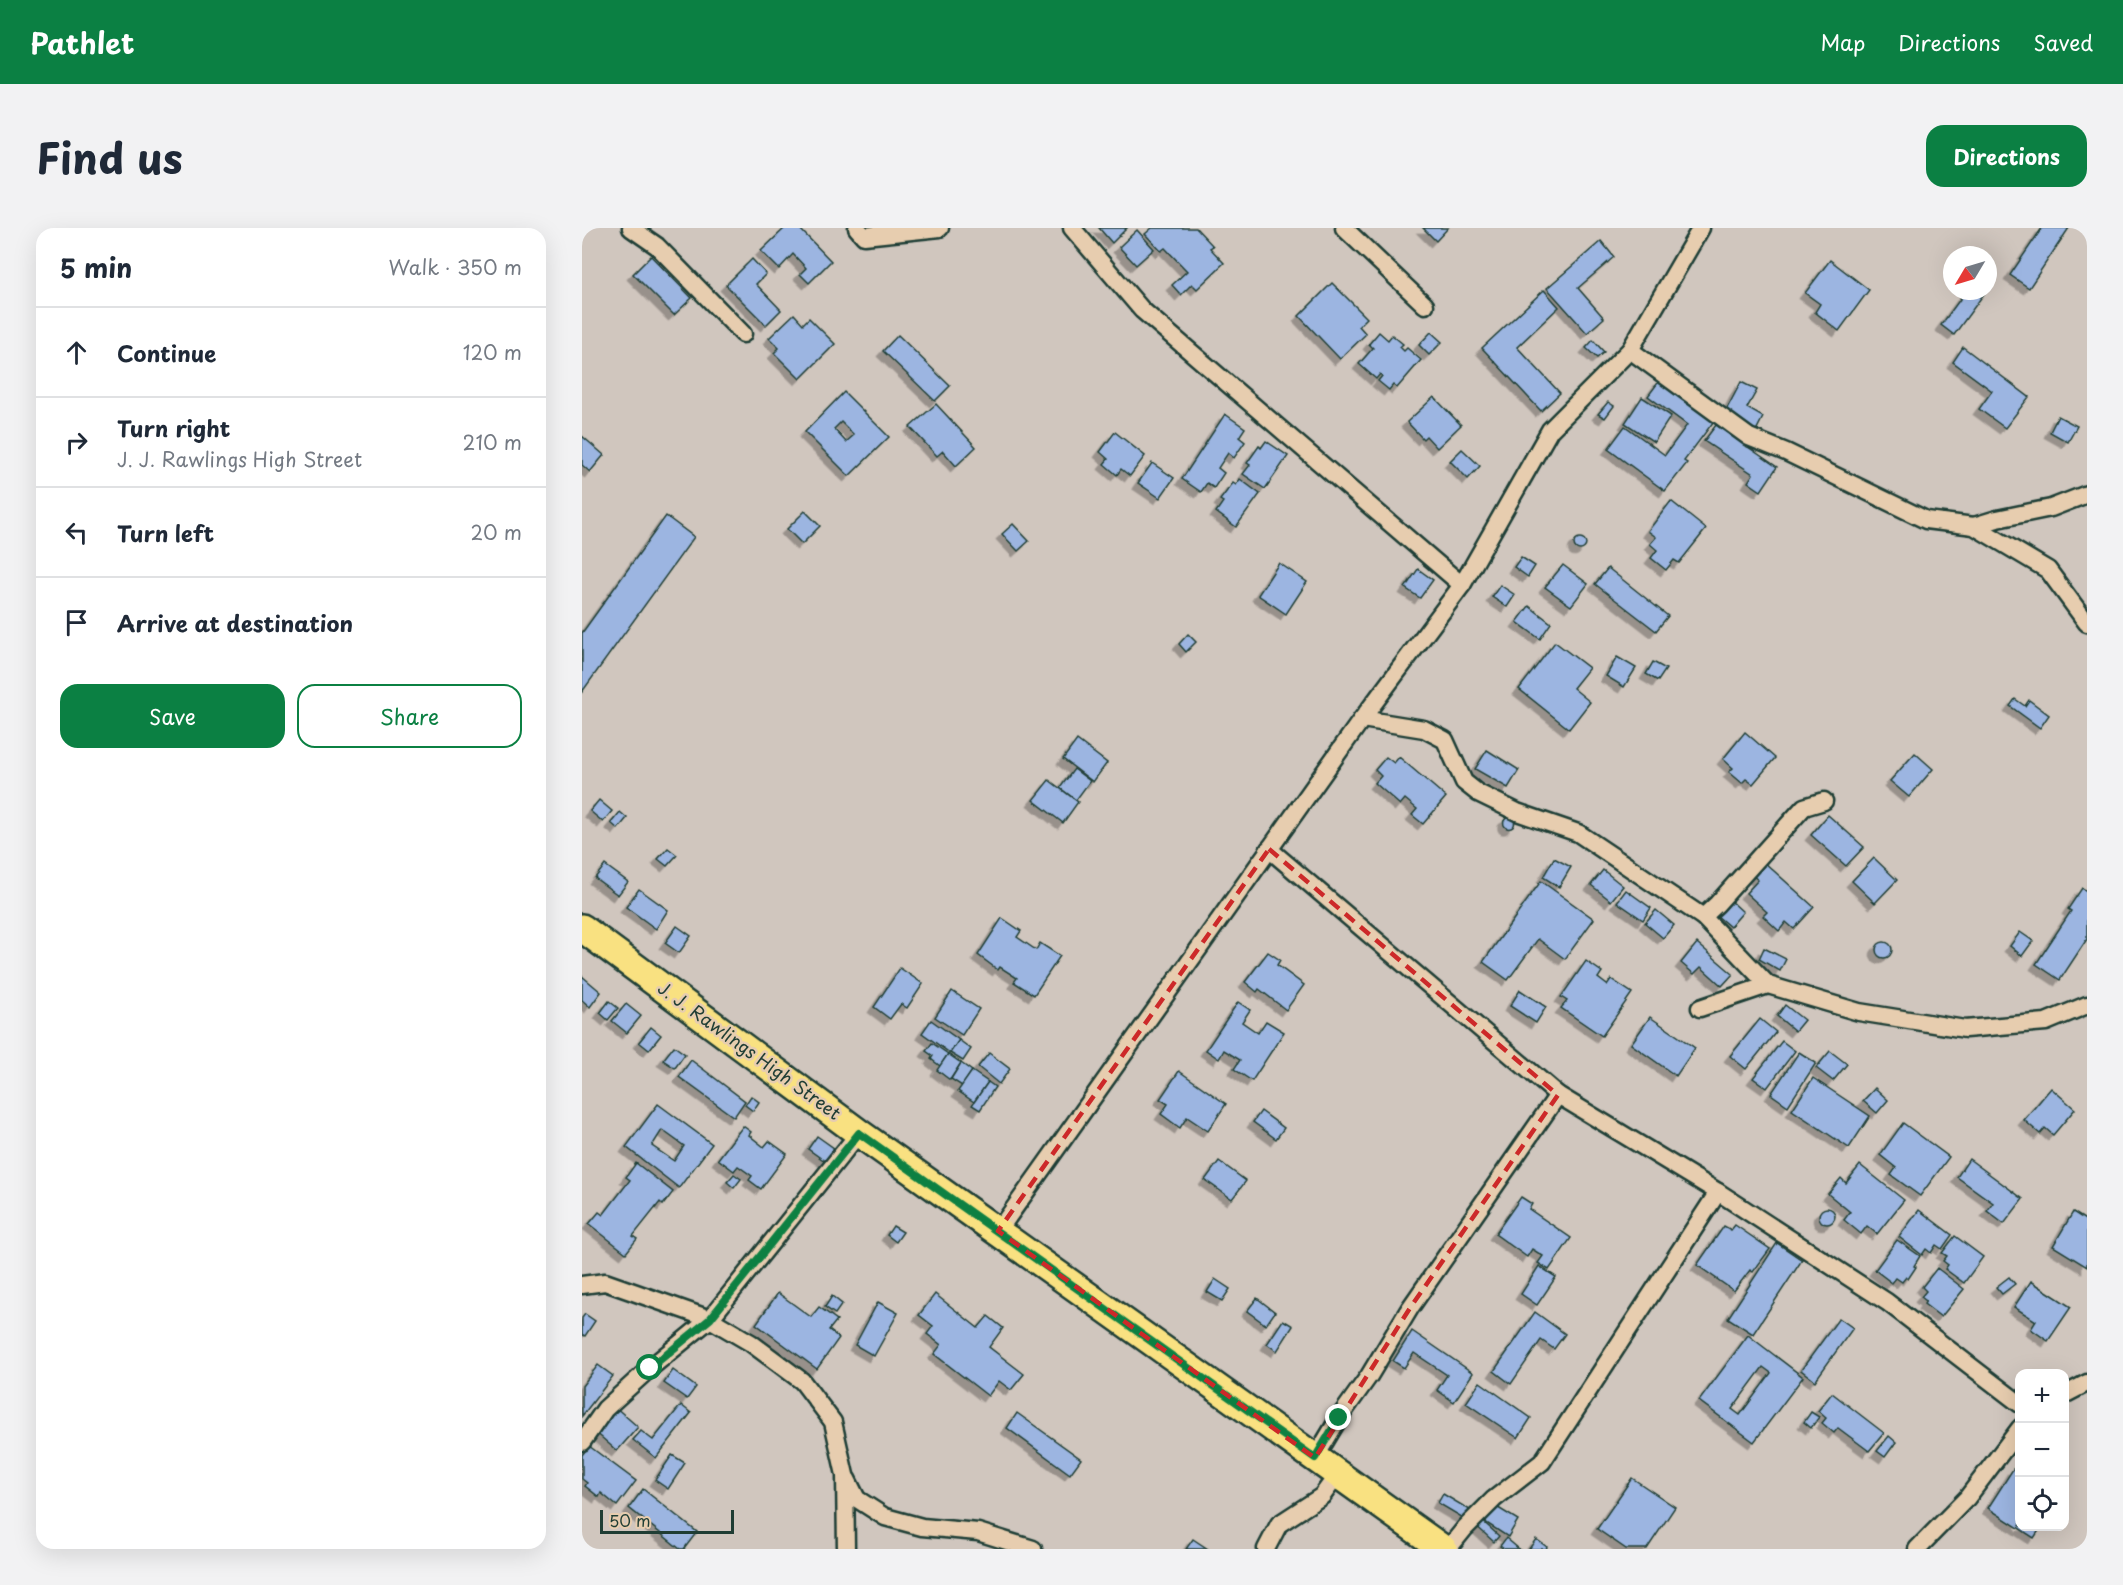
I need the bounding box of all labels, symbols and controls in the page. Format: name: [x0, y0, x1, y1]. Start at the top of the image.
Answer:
text: Pathlet: [30, 21, 134, 64]
text: Map: [1820, 26, 1865, 58]
text: Directions: [1898, 26, 2000, 58]
text: Saved: [2033, 26, 2093, 58]
text: Find us: [36, 125, 183, 188]
button: Directions: [1926, 125, 2087, 187]
north arrow: [1943, 246, 1997, 300]
text: 5 min: [60, 248, 132, 287]
text: Walk · 350 m: [389, 252, 522, 282]
icon: ahead: [60, 336, 93, 369]
text: Continue: [117, 336, 216, 369]
text: 120 m: [463, 337, 522, 367]
text: Turn right: [117, 411, 230, 444]
icon: right: [60, 426, 93, 459]
text: 210 m: [463, 427, 522, 457]
text: J. J. Rawlings High Street: [117, 444, 362, 474]
icon: left: [60, 516, 93, 549]
text: Turn left: [117, 516, 214, 549]
text: 20 m: [470, 517, 522, 547]
icon: arrive: [60, 606, 93, 639]
text: Arrive at destination: [117, 606, 353, 639]
button: Save: [60, 684, 285, 748]
button: Share: [297, 684, 522, 748]
street label: J. J. Rawlings High Street: [653, 974, 847, 1126]
route start: [636, 1354, 662, 1380]
map controls: [2015, 1369, 2069, 1531]
button: +: [2015, 1369, 2069, 1423]
route end: [1325, 1404, 1351, 1430]
button: −: [2015, 1423, 2069, 1477]
button: locate: [2015, 1477, 2069, 1531]
scale bar: [600, 1507, 734, 1534]
text: 50 m: [609, 1508, 650, 1532]

